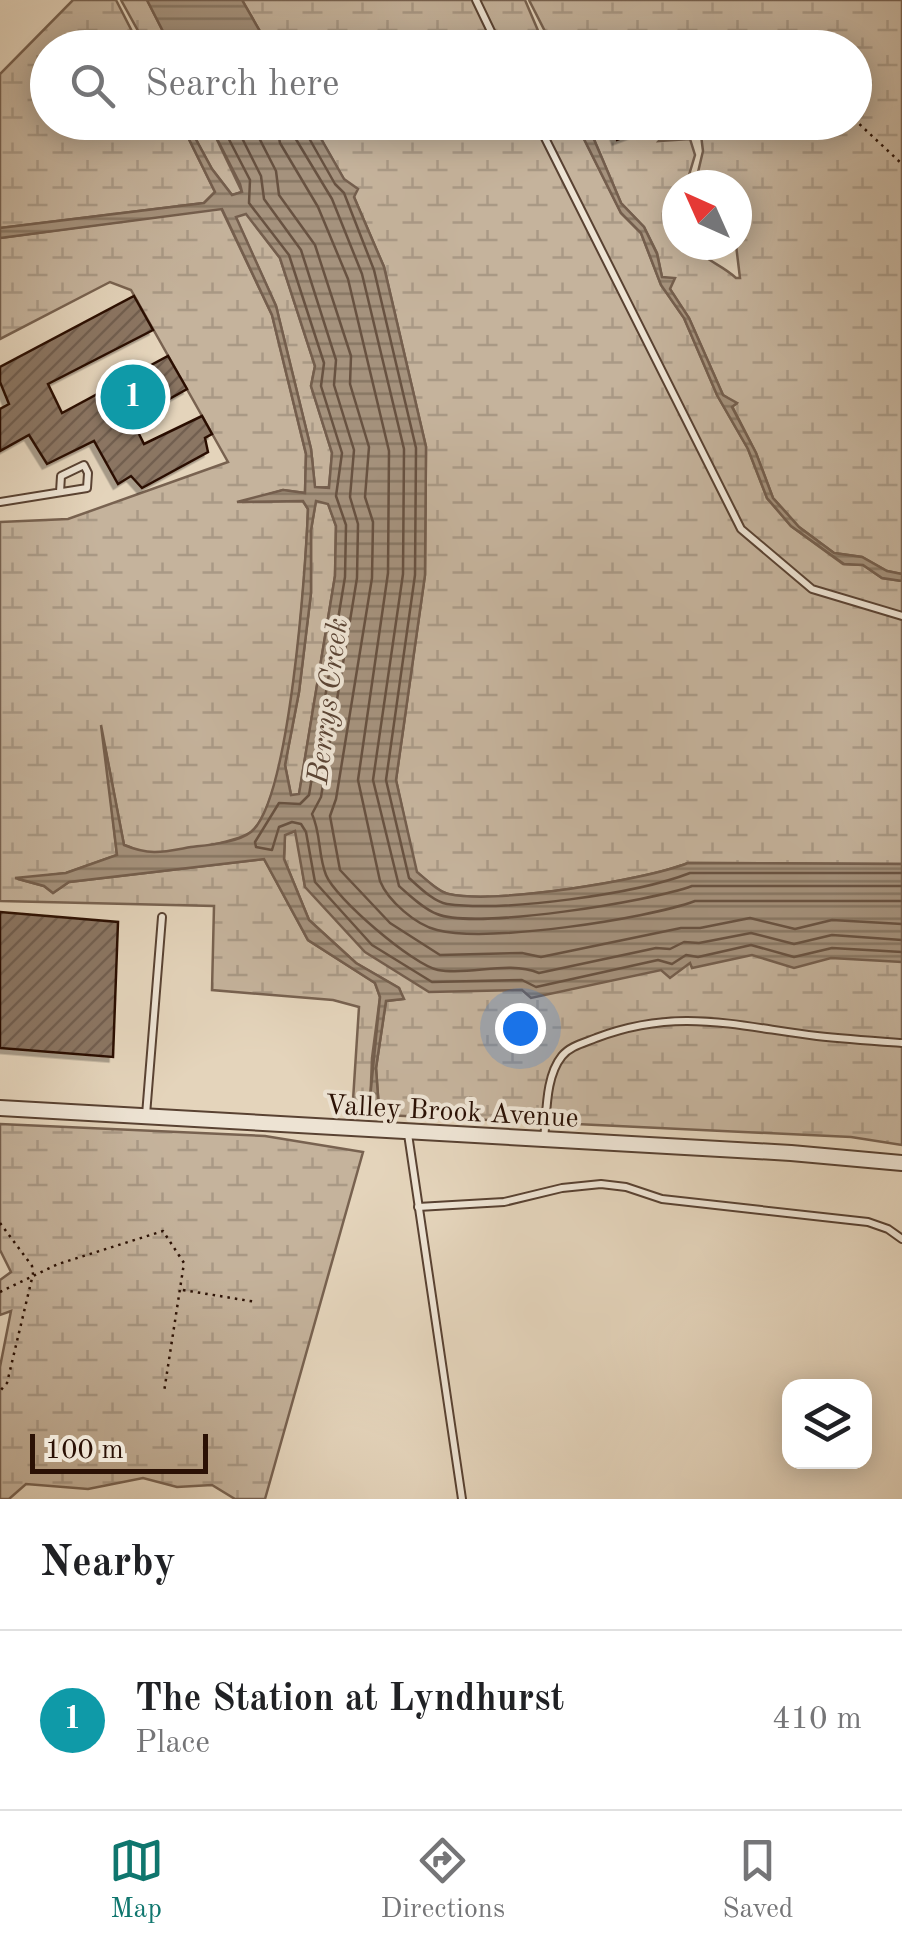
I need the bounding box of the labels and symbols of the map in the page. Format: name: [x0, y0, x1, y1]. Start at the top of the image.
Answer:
north arrow: [662, 170, 752, 260]
pin: 1: [100, 360, 166, 434]
water label: Berrys Creek: [304, 616, 354, 787]
your location: [495, 1003, 546, 1054]
street label: Valley Brook Avenue: [324, 1092, 579, 1134]
scale bar: [30, 1429, 208, 1474]

